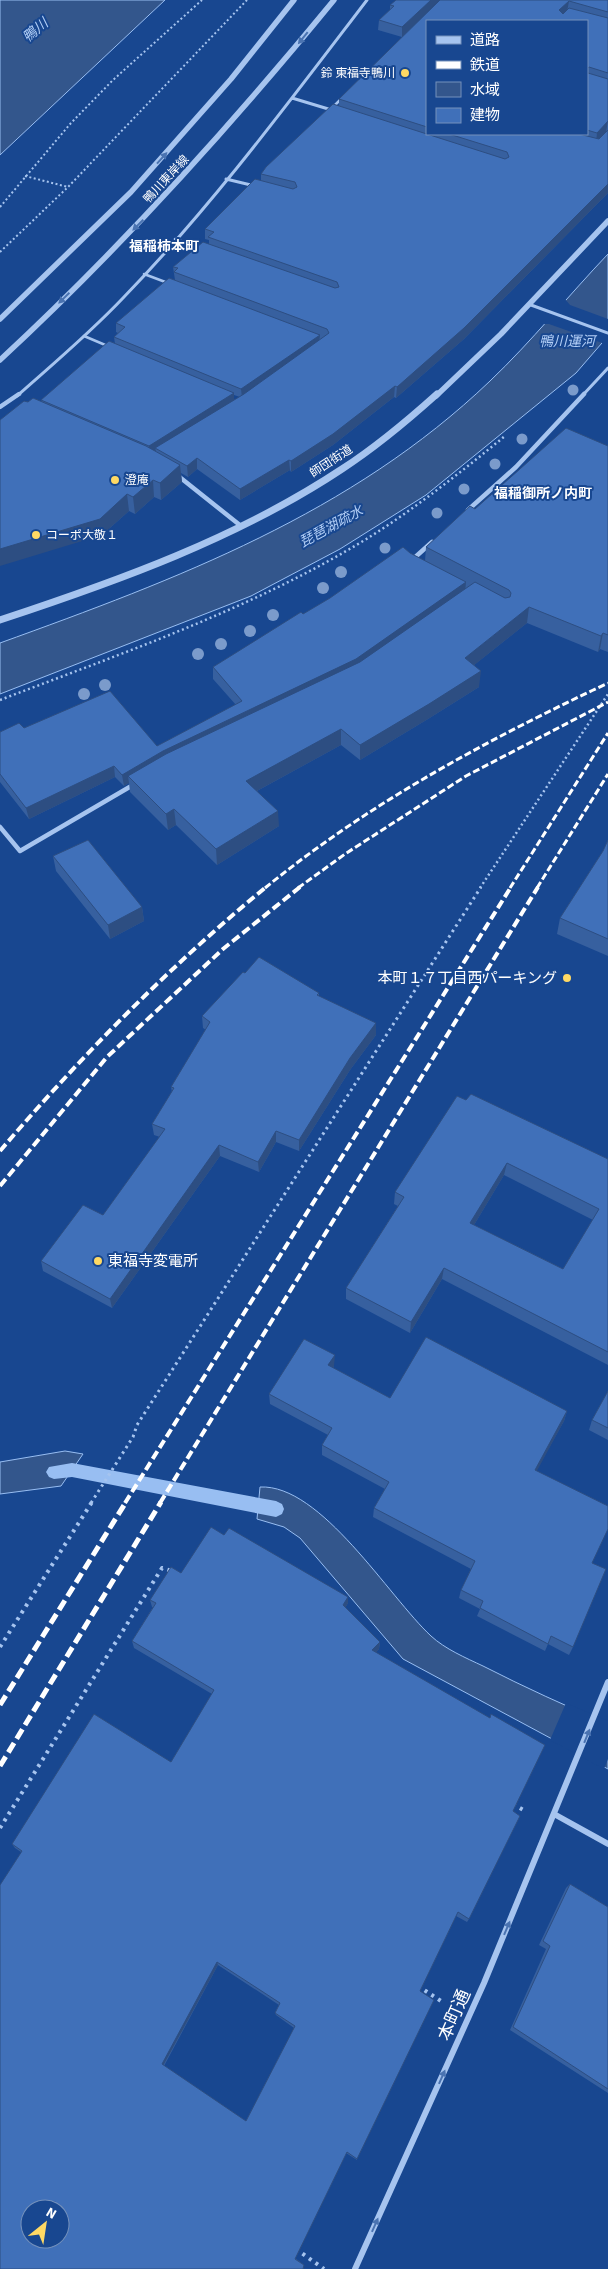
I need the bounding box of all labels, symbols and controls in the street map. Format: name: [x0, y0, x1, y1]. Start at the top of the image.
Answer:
water label: 鴨川: [18, 13, 54, 47]
legend: [426, 20, 588, 135]
text: 道路: [470, 30, 500, 51]
one-way arrow: [298, 31, 309, 44]
text: 鉄道: [470, 55, 500, 76]
place label: 鈴 東福寺鴨川: [321, 65, 395, 82]
marker: 鈴 東福寺鴨川: [399, 67, 411, 79]
text: 水域: [470, 80, 500, 101]
text: 建物: [470, 105, 500, 126]
street label: 鴨川東岸線: [140, 152, 193, 207]
one-way arrow: [156, 153, 168, 165]
one-way arrow: [132, 219, 144, 231]
district label: 福稲柿本町: [129, 237, 199, 257]
one-way arrow: [59, 292, 71, 304]
water label: 鴨川運河: [539, 332, 598, 352]
street label: 師団街道: [307, 441, 356, 482]
place label: 澄庵: [125, 472, 149, 489]
marker: 澄庵: [109, 474, 121, 486]
district label: 福稲御所ノ内町: [494, 484, 592, 504]
water label: 琵琶湖疏水: [296, 500, 369, 553]
place label: コーポ大敬１: [46, 527, 118, 544]
marker: コーポ大敬１: [30, 529, 42, 541]
place label: 本町１７丁目西パーキング: [377, 968, 557, 989]
marker: 本町１７丁目西パーキング: [561, 972, 573, 984]
place label: 東福寺変電所: [108, 1251, 198, 1272]
marker: 東福寺変電所: [92, 1255, 104, 1267]
one-way arrow: [583, 1729, 591, 1744]
one-way arrow: [503, 1920, 511, 1935]
street label: 本町通: [432, 1985, 477, 2045]
one-way arrow: [438, 2070, 446, 2084]
north arrow: [20, 2199, 70, 2249]
text: N: [42, 2203, 60, 2225]
one-way arrow: [371, 2218, 379, 2232]

